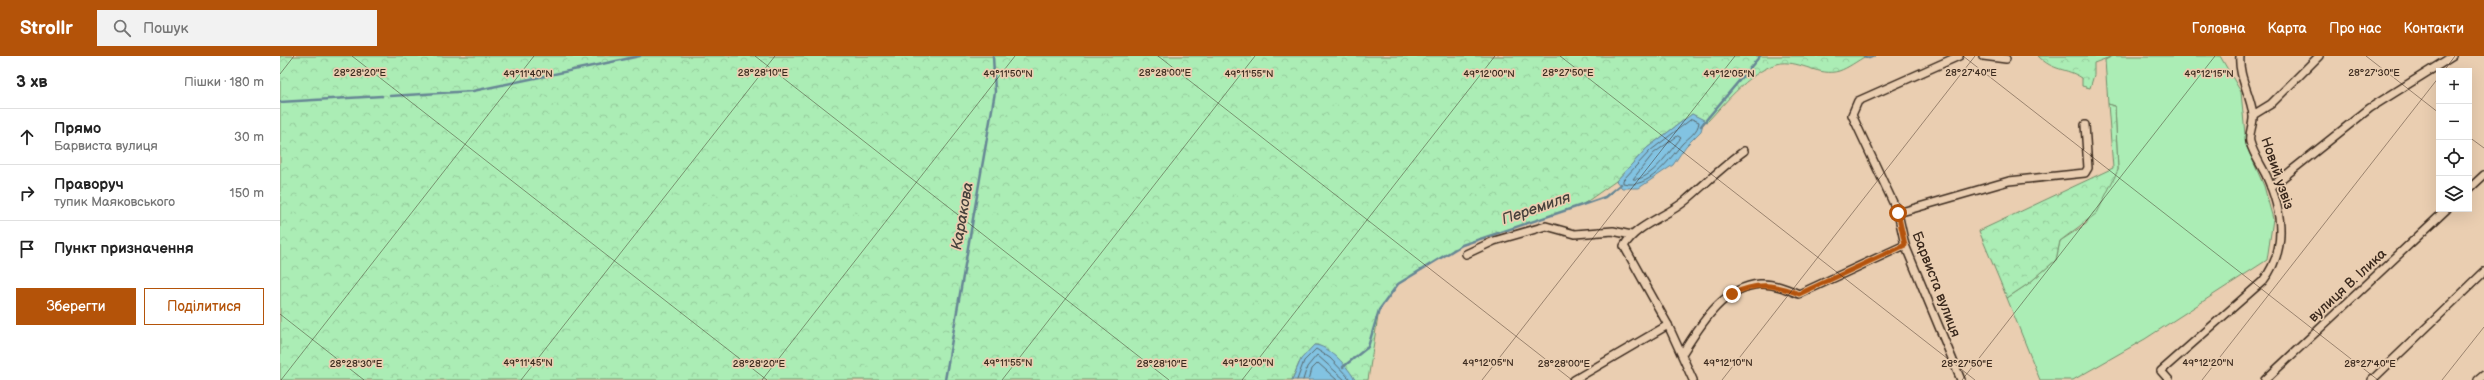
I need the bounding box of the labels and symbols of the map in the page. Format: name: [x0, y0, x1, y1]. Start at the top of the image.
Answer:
text: 28°28'20"E: [334, 67, 387, 79]
text: 28°28'10"E: [738, 67, 789, 79]
text: 28°28'00"E: [1139, 67, 1192, 79]
text: 28°27'50"E: [1542, 67, 1594, 79]
text: 28°27'40"E: [1945, 67, 1997, 79]
text: 28°27'30"E: [2348, 67, 2400, 79]
text: 49°11'40"N: [503, 68, 553, 80]
text: 49°11'50"N: [983, 68, 1033, 80]
text: 49°11'55"N: [1224, 68, 1274, 80]
text: 49°12'00"N: [1463, 68, 1515, 80]
text: 49°12'05"N: [1703, 68, 1755, 80]
text: 49°12'15"N: [2184, 68, 2234, 80]
street label: Новий узвіз: [2257, 135, 2298, 212]
water label: Каракова: [947, 181, 978, 251]
water label: Перемиля: [1499, 188, 1574, 229]
route start: [1889, 204, 1907, 222]
street label: Барвиста вулиця: [1909, 229, 1965, 340]
street label: вулиця В. Ілика: [2305, 245, 2390, 326]
route end: [1723, 285, 1741, 303]
text: 49°11'45"N: [503, 357, 553, 369]
text: 49°11'55"N: [983, 357, 1033, 369]
text: 49°12'00"N: [1222, 357, 1274, 369]
text: 49°12'05"N: [1462, 357, 1514, 369]
text: 49°12'10"N: [1703, 357, 1753, 369]
text: 49°12'20"N: [2182, 357, 2234, 369]
text: 28°28'30"E: [330, 358, 383, 370]
text: 28°28'20"E: [733, 358, 786, 370]
text: 28°28'10"E: [1137, 358, 1188, 370]
text: 28°28'00"E: [1538, 358, 1591, 370]
text: 28°27'50"E: [1941, 358, 1993, 370]
text: 28°27'40"E: [2344, 358, 2396, 370]

